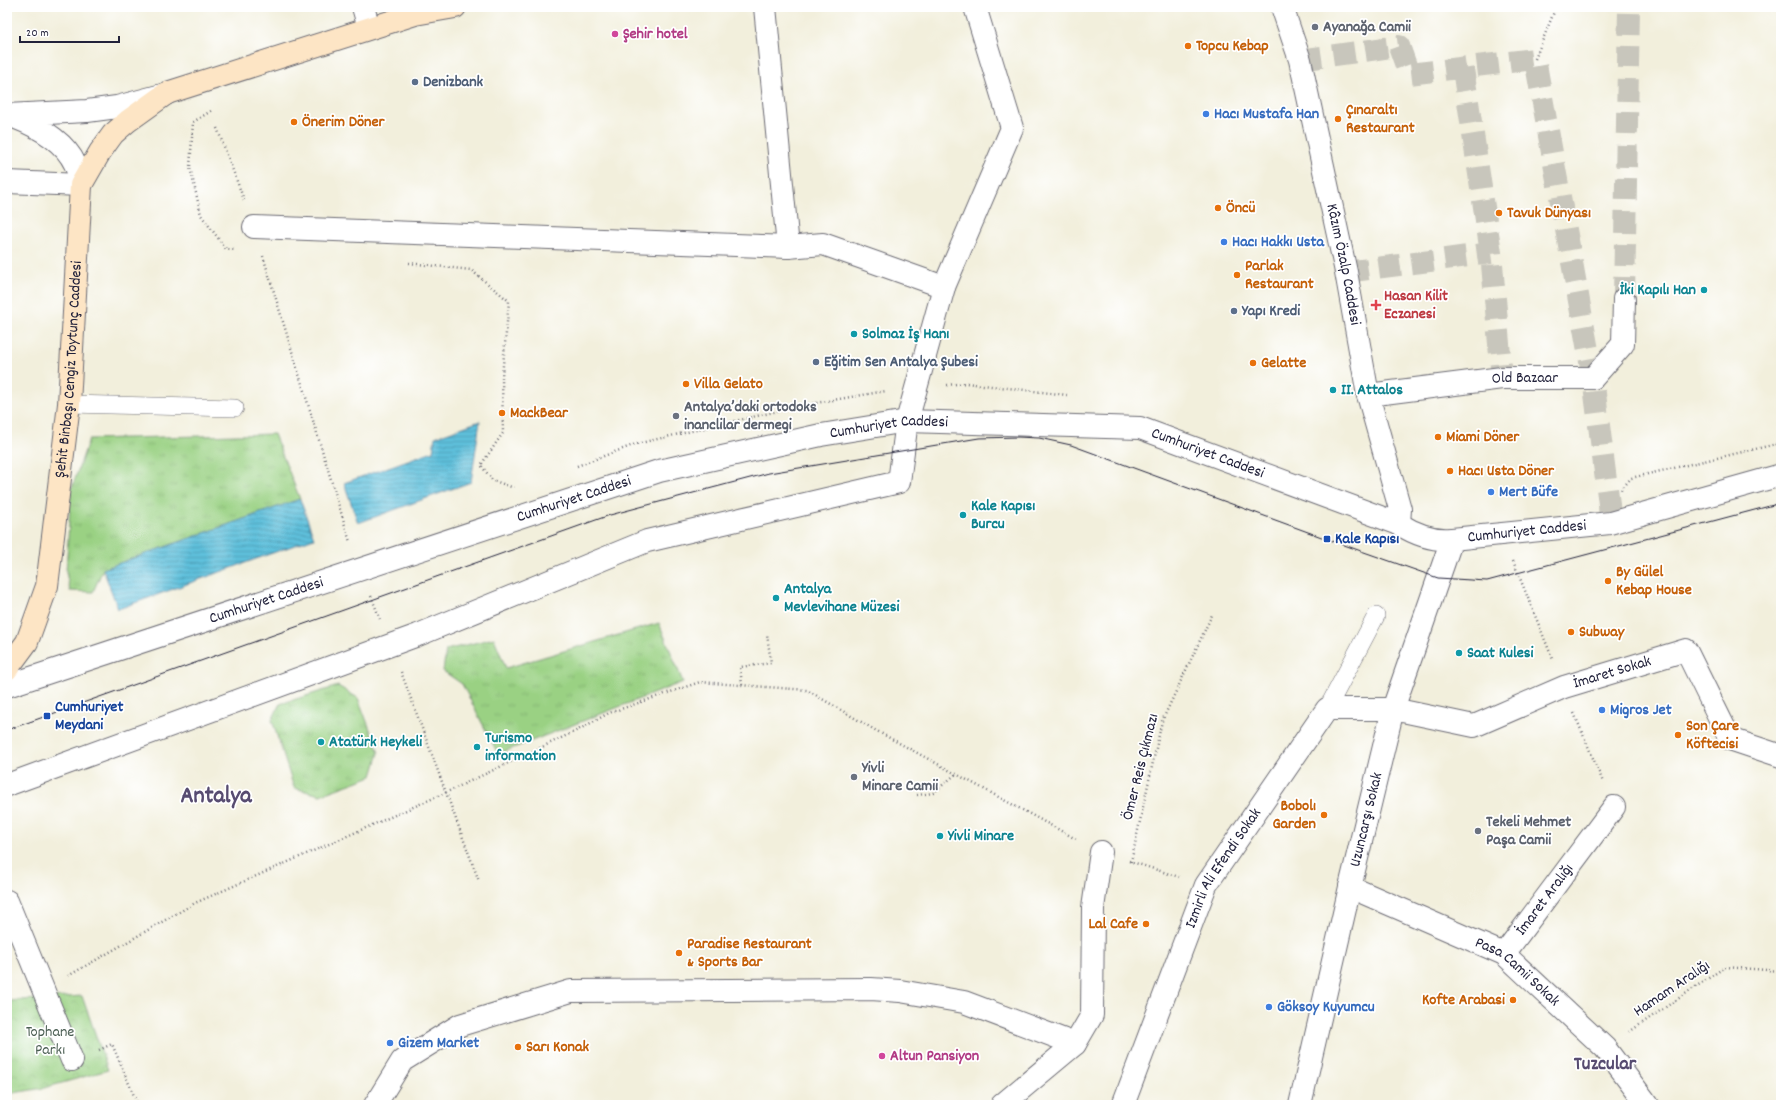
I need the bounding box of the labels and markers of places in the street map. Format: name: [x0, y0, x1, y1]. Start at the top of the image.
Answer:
place label: Ayanağa Camii: [1323, 16, 1411, 39]
marker: Ayanağa Camii: [1310, 22, 1320, 32]
place label: Şehir hotel: [623, 23, 688, 46]
marker: Şehir hotel: [610, 29, 620, 39]
place label: Topcu Kebap: [1196, 35, 1269, 58]
marker: Topcu Kebap: [1183, 41, 1193, 51]
place label: Denizbank: [423, 71, 484, 94]
marker: Denizbank: [410, 77, 420, 87]
place label: Çınaraltı Restaurant: [1346, 99, 1415, 140]
place label: Hacı Mustafa Han: [1214, 103, 1319, 126]
marker: Hacı Mustafa Han: [1201, 109, 1211, 119]
place label: Önerim Döner: [302, 111, 385, 134]
marker: Çınaraltı Restaurant: [1333, 114, 1343, 124]
marker: Önerim Döner: [289, 117, 299, 127]
place label: Öncü: [1226, 197, 1256, 220]
place label: Tavuk Dünyası: [1507, 202, 1591, 225]
marker: Öncü: [1213, 203, 1223, 213]
marker: Tavuk Dünyası: [1494, 208, 1504, 218]
place label: Hacı Hakkı Usta: [1232, 231, 1326, 254]
marker: Hacı Hakkı Usta: [1219, 237, 1229, 247]
place label: Parlak Restaurant: [1245, 255, 1314, 296]
marker: Parlak Restaurant: [1232, 270, 1242, 280]
place label: İki Kapılı Han: [1620, 279, 1696, 302]
place label: Hasan Kilit Eczanesi: [1384, 285, 1448, 326]
marker: İki Kapılı Han: [1699, 285, 1709, 295]
place label: Yapı Kredi: [1241, 300, 1300, 323]
marker: Hasan Kilit Eczanesi: [1371, 300, 1381, 310]
marker: Yapı Kredi: [1229, 306, 1239, 316]
place label: Solmaz İş Hanı: [862, 323, 949, 346]
marker: Solmaz İş Hanı: [849, 329, 859, 339]
place label: Eğitim Sen Antalya Şubesi: [824, 351, 978, 374]
place label: Gelatte: [1261, 352, 1306, 375]
marker: Eğitim Sen Antalya Şubesi: [811, 357, 821, 367]
marker: Gelatte: [1248, 358, 1258, 368]
place label: Villa Gelato: [694, 373, 763, 396]
marker: Villa Gelato: [681, 379, 691, 389]
place label: II. Attalos: [1341, 379, 1403, 402]
marker: II. Attalos: [1328, 385, 1338, 395]
place label: Antalya’daki ortodoks inanclilar dermegi: [684, 396, 817, 437]
place label: MackBear: [510, 402, 569, 425]
marker: MackBear: [497, 408, 507, 418]
marker: Antalya’daki ortodoks inanclilar dermegi: [671, 411, 681, 421]
place label: Miami Döner: [1446, 426, 1520, 449]
marker: Miami Döner: [1433, 432, 1443, 442]
place label: Hacı Usta Döner: [1458, 460, 1555, 483]
marker: Hacı Usta Döner: [1445, 466, 1455, 476]
place label: Mert Büfe: [1499, 481, 1558, 504]
marker: Mert Büfe: [1486, 487, 1496, 497]
place label: Kale Kapısı Burcu: [971, 495, 1035, 536]
marker: Kale Kapısı Burcu: [958, 510, 968, 520]
place label: Kale Kapısı: [1335, 528, 1399, 551]
marker: Kale Kapısı: [1322, 534, 1332, 544]
place label: By Gülel Kebap House: [1616, 561, 1692, 602]
marker: By Gülel Kebap House: [1603, 576, 1613, 586]
place label: Antalya Mevlevihane Müzesi: [784, 578, 900, 619]
marker: Antalya Mevlevihane Müzesi: [771, 593, 781, 603]
place label: Subway: [1579, 621, 1626, 644]
marker: Subway: [1566, 627, 1576, 637]
place label: Saat Kulesi: [1467, 642, 1534, 665]
marker: Saat Kulesi: [1454, 648, 1464, 658]
place label: Cumhuriyet Meydani: [55, 696, 123, 737]
place label: Migros Jet: [1610, 699, 1672, 722]
marker: Migros Jet: [1597, 705, 1607, 715]
marker: Cumhuriyet Meydani: [42, 711, 52, 721]
place label: Son Çare Köftecisi: [1686, 715, 1739, 756]
place label: Turismo information: [485, 727, 556, 768]
marker: Son Çare Köftecisi: [1673, 730, 1683, 740]
place label: Atatürk Heykeli: [329, 731, 422, 754]
marker: Atatürk Heykeli: [316, 737, 326, 747]
marker: Turismo information: [472, 742, 482, 752]
place label: Yivli Minare Camii: [861, 757, 938, 798]
marker: Yivli Minare Camii: [849, 772, 859, 782]
place label: Bobolı Garden: [1273, 795, 1316, 836]
marker: Bobolı Garden: [1319, 810, 1329, 820]
place label: Tekeli Mehmet Paşa Camii: [1486, 811, 1571, 852]
place label: Yivli Minare: [947, 825, 1014, 848]
marker: Tekeli Mehmet Paşa Camii: [1473, 826, 1483, 836]
marker: Yivli Minare: [935, 831, 945, 841]
place label: Lal Cafe: [1088, 913, 1138, 936]
marker: Lal Cafe: [1141, 919, 1151, 929]
place label: Paradise Restaurant & Sports Bar: [687, 933, 812, 974]
marker: Paradise Restaurant & Sports Bar: [674, 948, 684, 958]
place label: Kofte Arabasi: [1422, 989, 1505, 1012]
marker: Kofte Arabasi: [1508, 995, 1518, 1005]
place label: Göksoy Kuyumcu: [1277, 996, 1375, 1019]
marker: Göksoy Kuyumcu: [1264, 1002, 1274, 1012]
place label: Gizem Market: [398, 1032, 479, 1055]
place label: Sarı Konak: [526, 1036, 590, 1059]
marker: Gizem Market: [385, 1038, 395, 1048]
marker: Sarı Konak: [513, 1042, 523, 1052]
place label: Altun Pansiyon: [890, 1045, 979, 1068]
marker: Altun Pansiyon: [877, 1051, 887, 1061]

